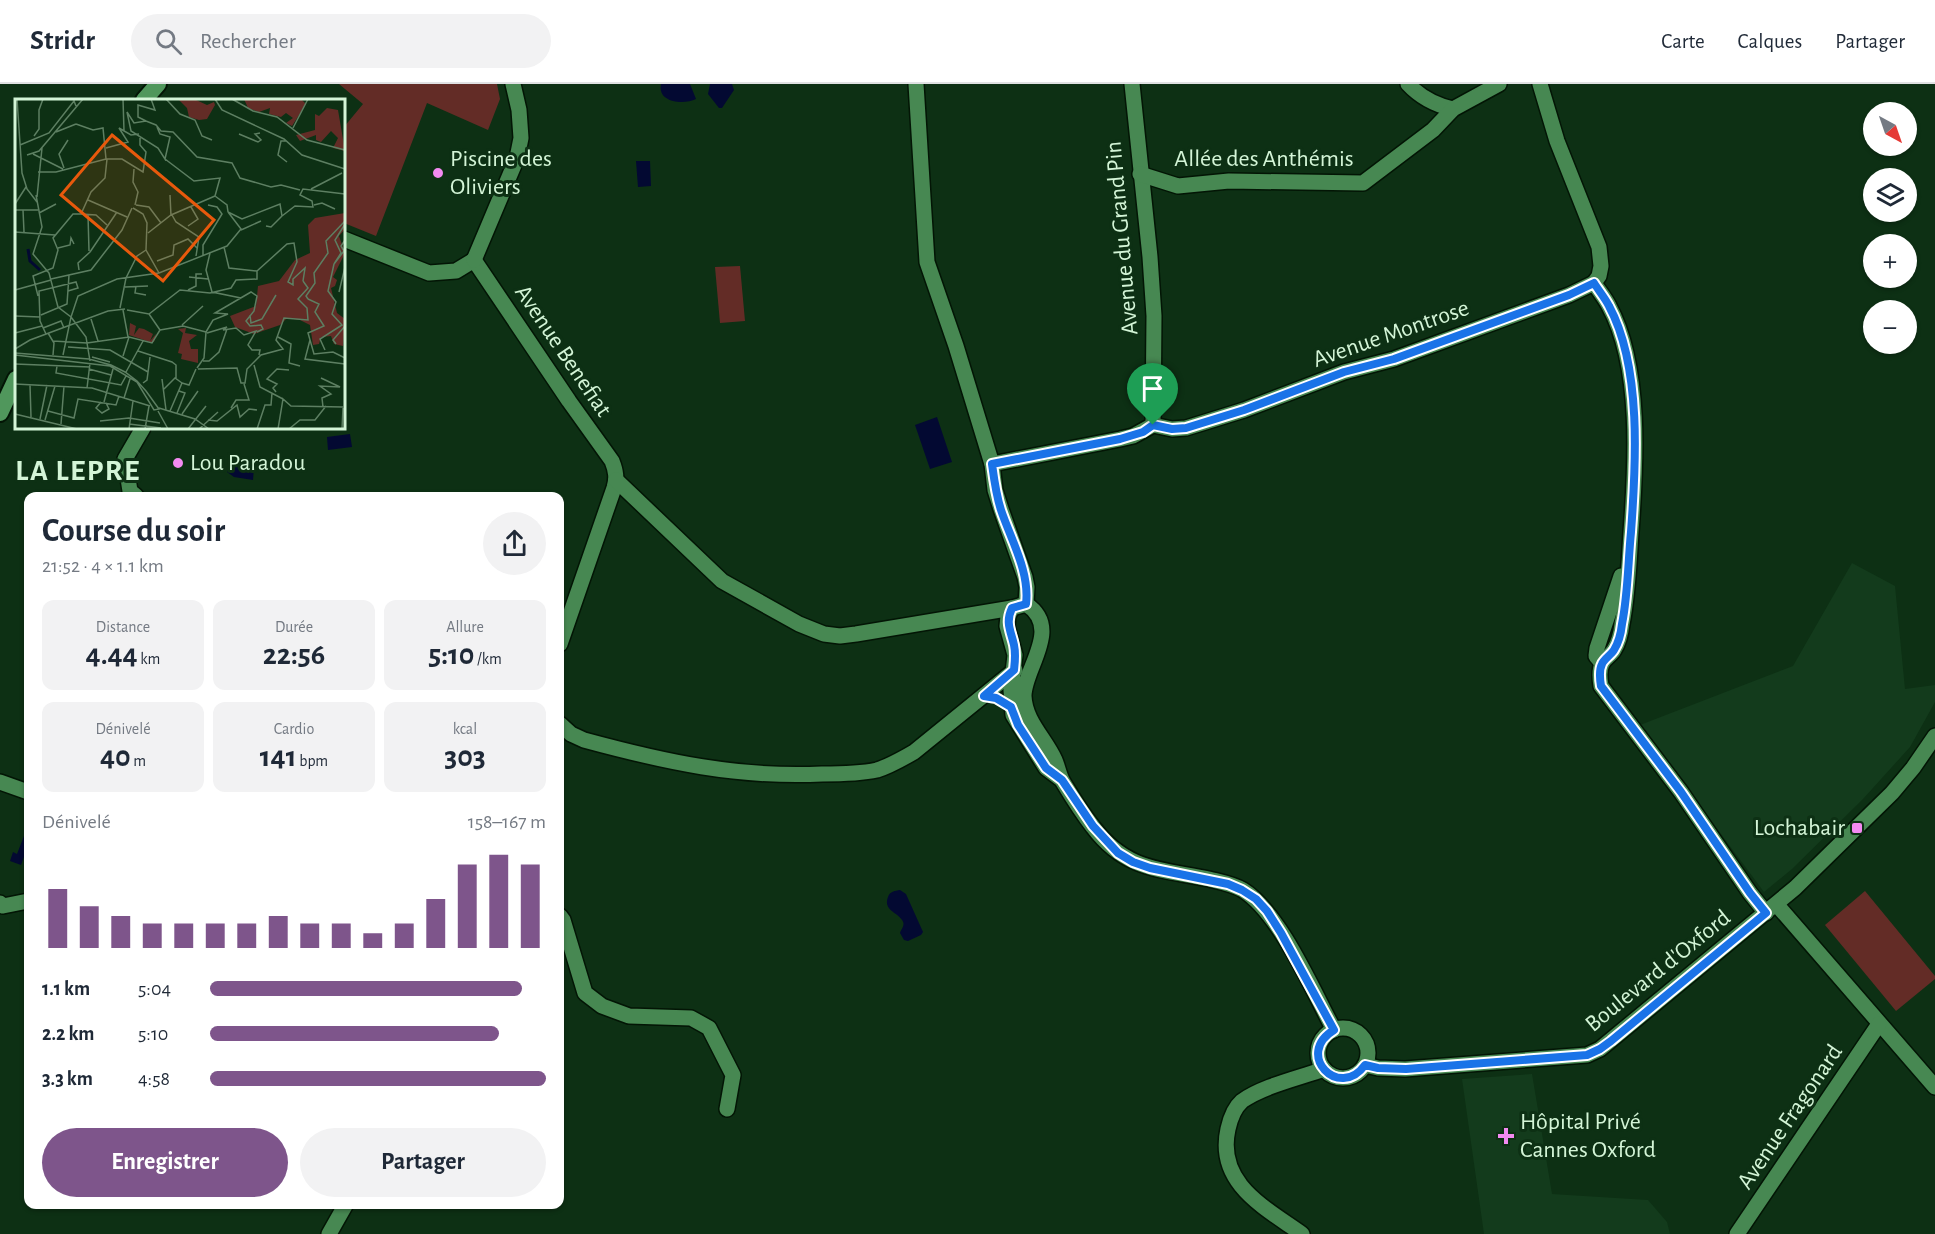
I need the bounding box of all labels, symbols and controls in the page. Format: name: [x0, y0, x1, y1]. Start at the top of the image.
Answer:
search box: [131, 14, 551, 68]
icon: search: [152, 25, 185, 58]
text: Stridr: [30, 27, 95, 55]
text: Rechercher: [200, 30, 296, 52]
text: Carte: [1661, 31, 1705, 52]
text: Calques: [1738, 31, 1802, 52]
text: Partager: [1835, 31, 1905, 52]
inset map: [15, 99, 345, 429]
north arrow: [1863, 102, 1917, 156]
map controls: [1863, 102, 1917, 354]
street label: Avenue du Grand Pin: [1102, 140, 1142, 336]
place label: Piscine des Oliviers: [450, 147, 552, 199]
street label: Allée des Anthémis: [1174, 147, 1354, 171]
marker: Piscine des Oliviers: [431, 166, 445, 180]
button: layers: [1863, 168, 1917, 222]
button: +: [1863, 234, 1917, 288]
street label: Avenue Benefiat: [510, 281, 616, 421]
street label: Avenue Montrose: [1310, 296, 1472, 372]
button: −: [1863, 300, 1917, 354]
pin: [1127, 363, 1178, 425]
icon: arrive: [1136, 372, 1169, 405]
place label: Lou Paradou: [190, 451, 305, 475]
district label: LA LEPRE: [15, 456, 141, 486]
marker: Lou Paradou: [171, 456, 185, 470]
button: share: [483, 512, 546, 575]
text: Course du soir: [42, 515, 225, 548]
text: 21:52 · 4 × 1.1 km: [42, 556, 164, 576]
text: Distance: [96, 619, 150, 635]
text: Durée: [275, 619, 313, 635]
text: Allure: [446, 619, 484, 635]
text: 4.44: [86, 640, 138, 670]
text: 22:56: [263, 640, 325, 670]
text: 5:10: [428, 640, 474, 670]
text: km: [138, 651, 160, 667]
text: /km: [474, 651, 502, 667]
text: Dénivelé: [95, 721, 151, 737]
text: Cardio: [274, 721, 314, 737]
text: kcal: [453, 721, 477, 737]
text: 40: [100, 742, 131, 772]
text: 141: [260, 742, 297, 772]
text: 303: [444, 742, 486, 772]
text: m: [131, 753, 146, 769]
text: bpm: [297, 753, 328, 769]
text: Dénivelé: [42, 812, 111, 832]
text: 158–167 m: [468, 812, 546, 832]
place label: Lochabair: [1754, 816, 1845, 840]
marker: Lochabair: [1850, 821, 1864, 835]
street label: Boulevard d'Oxford: [1581, 905, 1735, 1037]
text: 1.1 km: [42, 979, 90, 999]
text: 5:04: [138, 979, 171, 999]
text: 2.2 km: [42, 1024, 94, 1044]
text: 5:10: [138, 1024, 168, 1044]
street label: Avenue Fragonard: [1733, 1040, 1847, 1194]
text: 3.3 km: [42, 1069, 93, 1089]
text: 4:58: [138, 1069, 170, 1089]
place label: Hôpital Privé Cannes Oxford: [1520, 1110, 1656, 1162]
marker: Hôpital Privé Cannes Oxford: [1497, 1127, 1515, 1145]
button: Enregistrer: [42, 1128, 288, 1197]
button: Partager: [300, 1128, 546, 1197]

